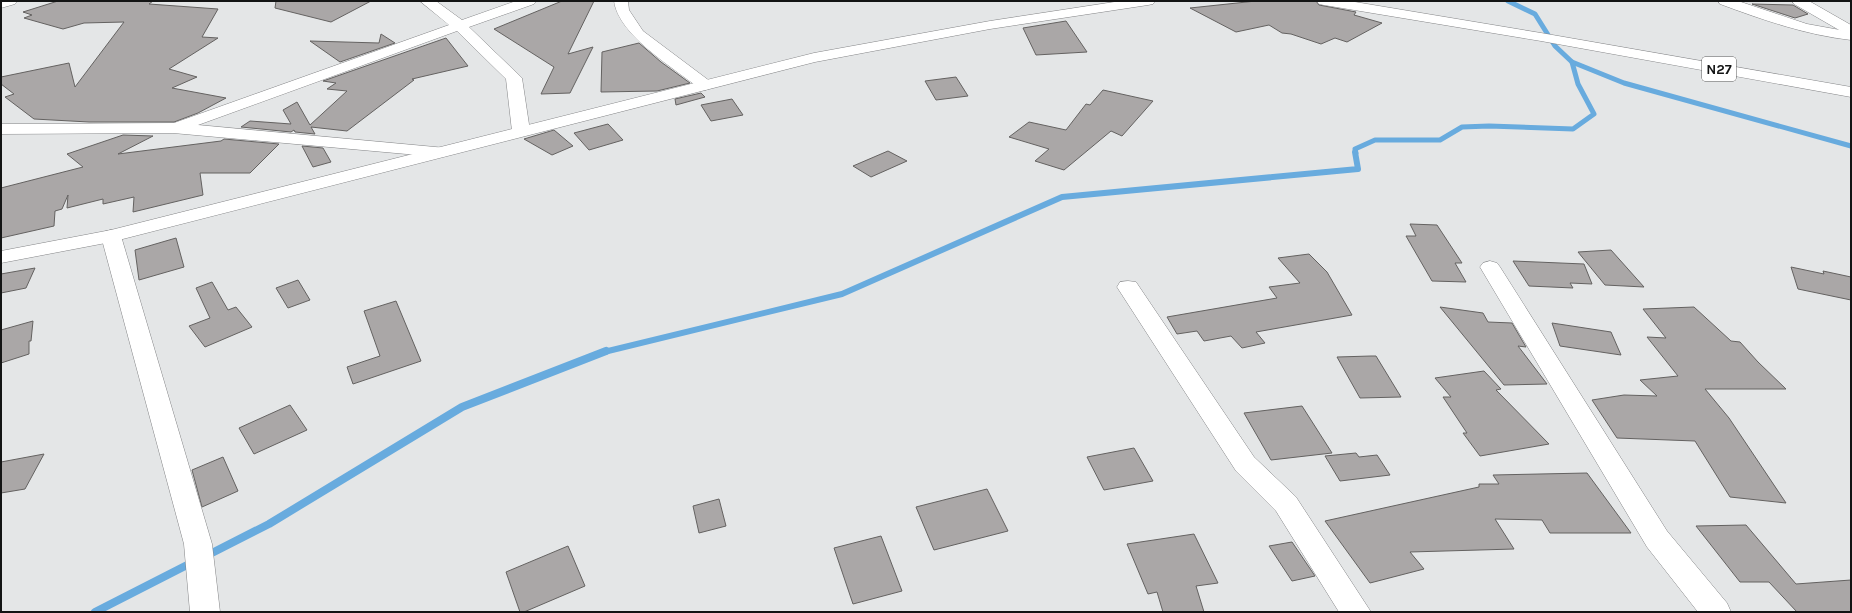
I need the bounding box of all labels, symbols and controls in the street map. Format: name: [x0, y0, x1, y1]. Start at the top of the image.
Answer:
road number: N27: [1702, 57, 1736, 81]

